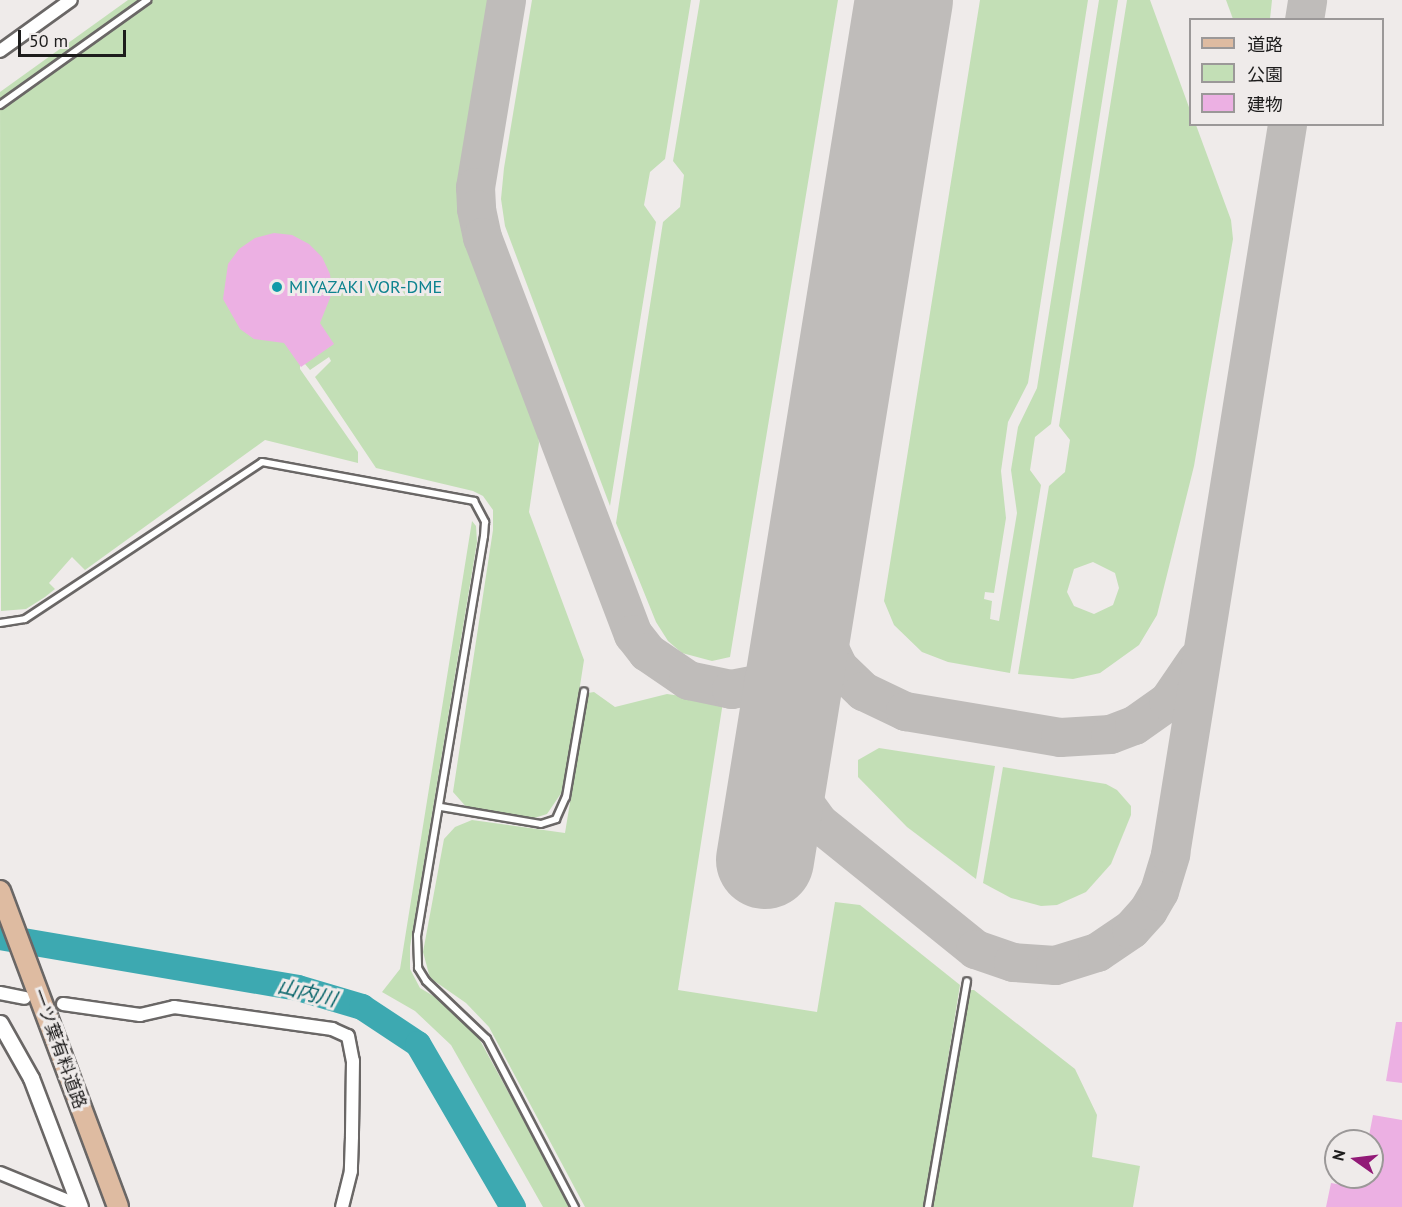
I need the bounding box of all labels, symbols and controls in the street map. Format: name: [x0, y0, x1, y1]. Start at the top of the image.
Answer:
scale bar: [21, 18, 129, 56]
legend: [1189, 18, 1384, 126]
text: 50 m: [29, 29, 68, 52]
text: 道路: [1247, 33, 1283, 56]
text: 公園: [1247, 63, 1283, 86]
text: 建物: [1247, 93, 1283, 116]
place label: MIYAZAKI VOR-DME: [289, 276, 443, 298]
marker: MIYAZAKI VOR-DME: [270, 280, 284, 294]
water label: 山内川: [275, 974, 339, 1012]
street label: 一ツ葉有料道路: [27, 986, 91, 1112]
north arrow: [1324, 1129, 1384, 1189]
text: N: [1327, 1148, 1349, 1163]

